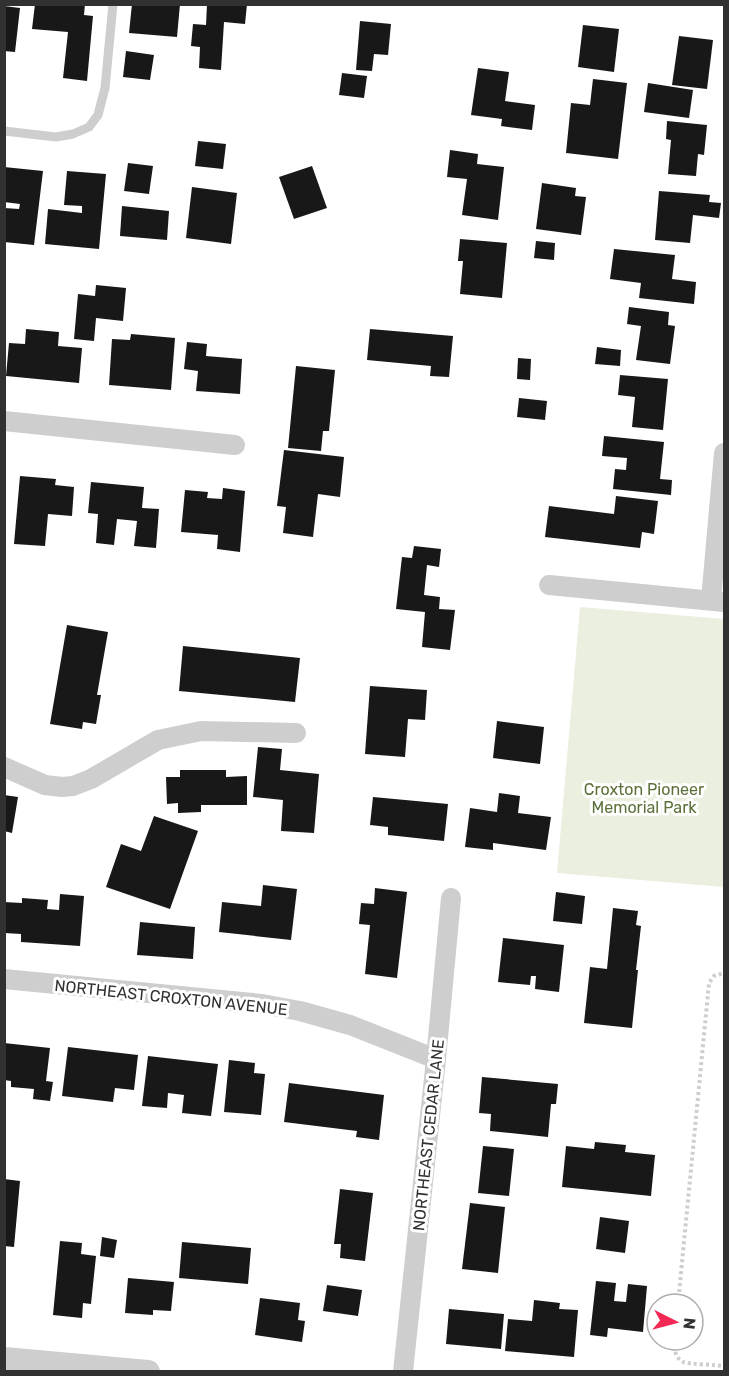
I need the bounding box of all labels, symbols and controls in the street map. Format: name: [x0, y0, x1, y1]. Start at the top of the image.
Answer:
park label: Croxton Pioneer Memorial Park: [584, 780, 704, 817]
street label: NORTHEAST CROXTON AVENUE: [54, 976, 288, 1019]
street label: NORTHEAST CEDAR LANE: [409, 1038, 448, 1232]
north arrow: [645, 1292, 705, 1352]
text: N: [679, 1317, 699, 1330]

